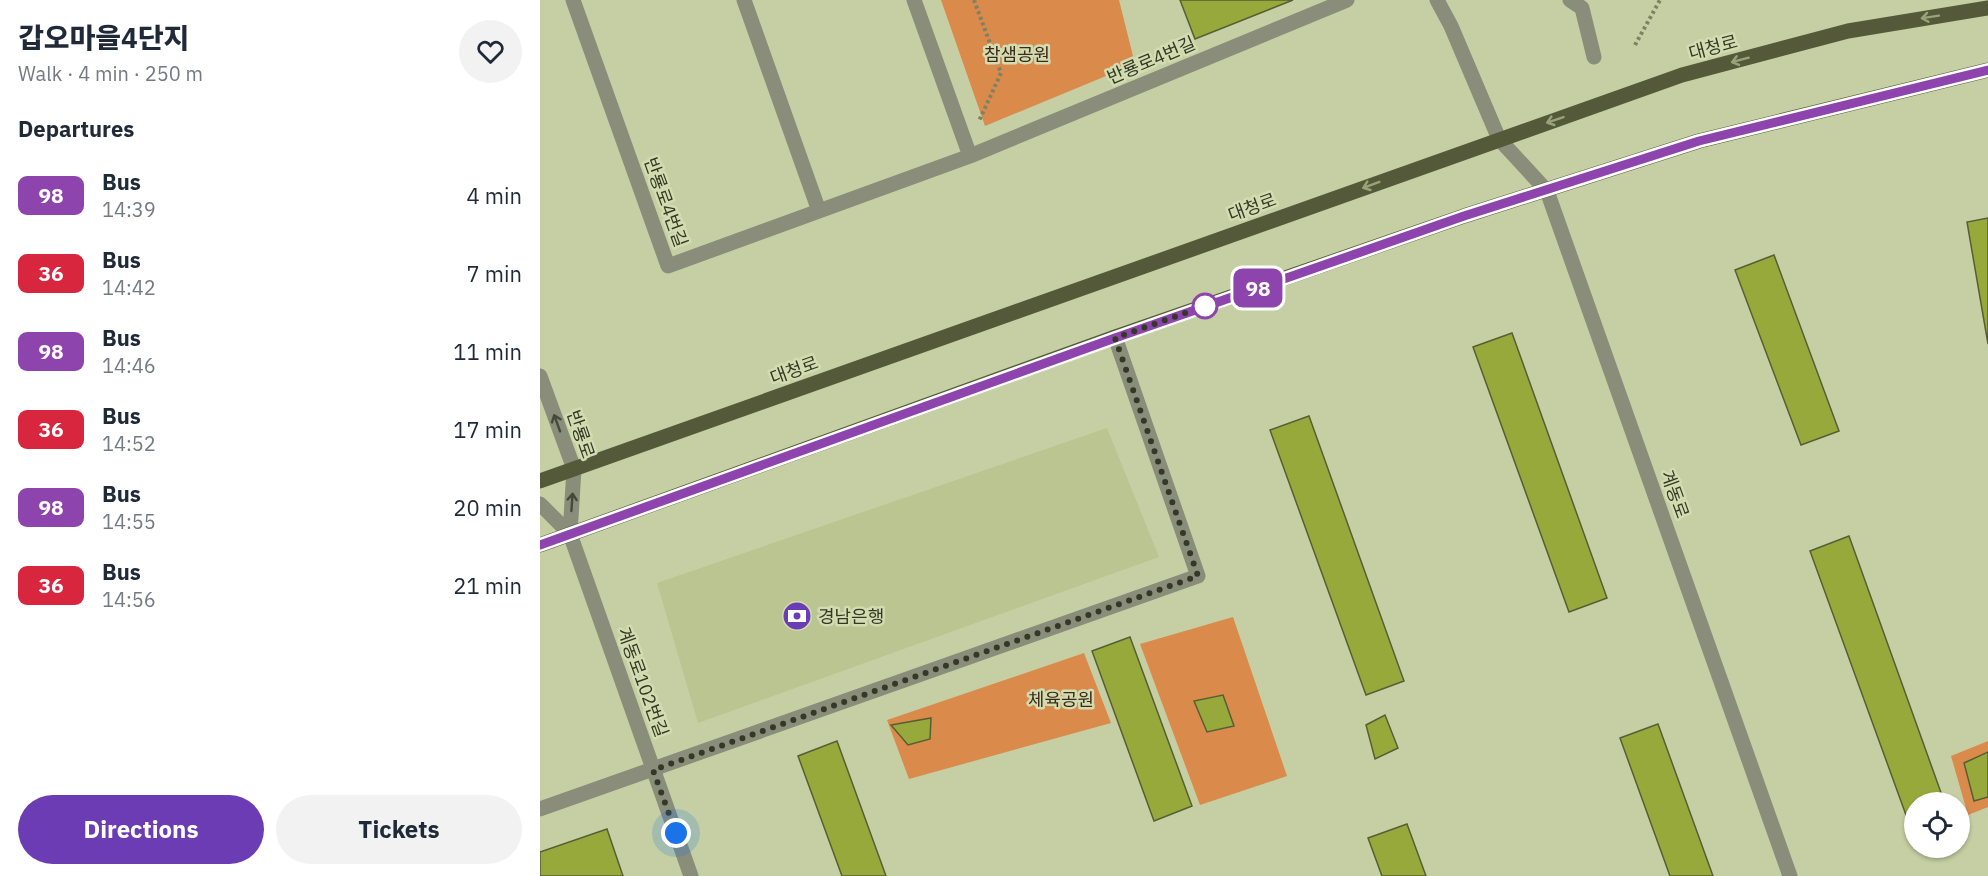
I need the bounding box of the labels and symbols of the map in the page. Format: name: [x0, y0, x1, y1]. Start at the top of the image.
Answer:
one-way arrow: [1921, 12, 1941, 23]
street label: 대청로: [1686, 29, 1740, 65]
street label: 반룡로4번길: [1103, 31, 1199, 89]
park label: 참샘공원: [984, 43, 1050, 66]
one-way arrow: [1731, 54, 1750, 66]
one-way arrow: [1546, 115, 1565, 126]
street label: 반룡로4번길: [639, 154, 693, 250]
one-way arrow: [1362, 181, 1381, 192]
street label: 대청로: [1225, 188, 1279, 226]
line badge: 98: [1231, 268, 1285, 308]
unlabelled marker: [1192, 293, 1218, 319]
street label: 대청로: [767, 351, 821, 389]
street label: 반룡로: [562, 407, 600, 461]
one-way arrow: [551, 414, 562, 433]
street label: 계동로: [1656, 467, 1694, 521]
one-way arrow: [567, 492, 578, 512]
bank icon: 경남은행: [781, 600, 813, 632]
place label: 경남은행: [818, 605, 884, 628]
street label: 계동로102번길: [612, 624, 674, 740]
park label: 체육공원: [1028, 688, 1094, 711]
your location: [661, 818, 691, 848]

